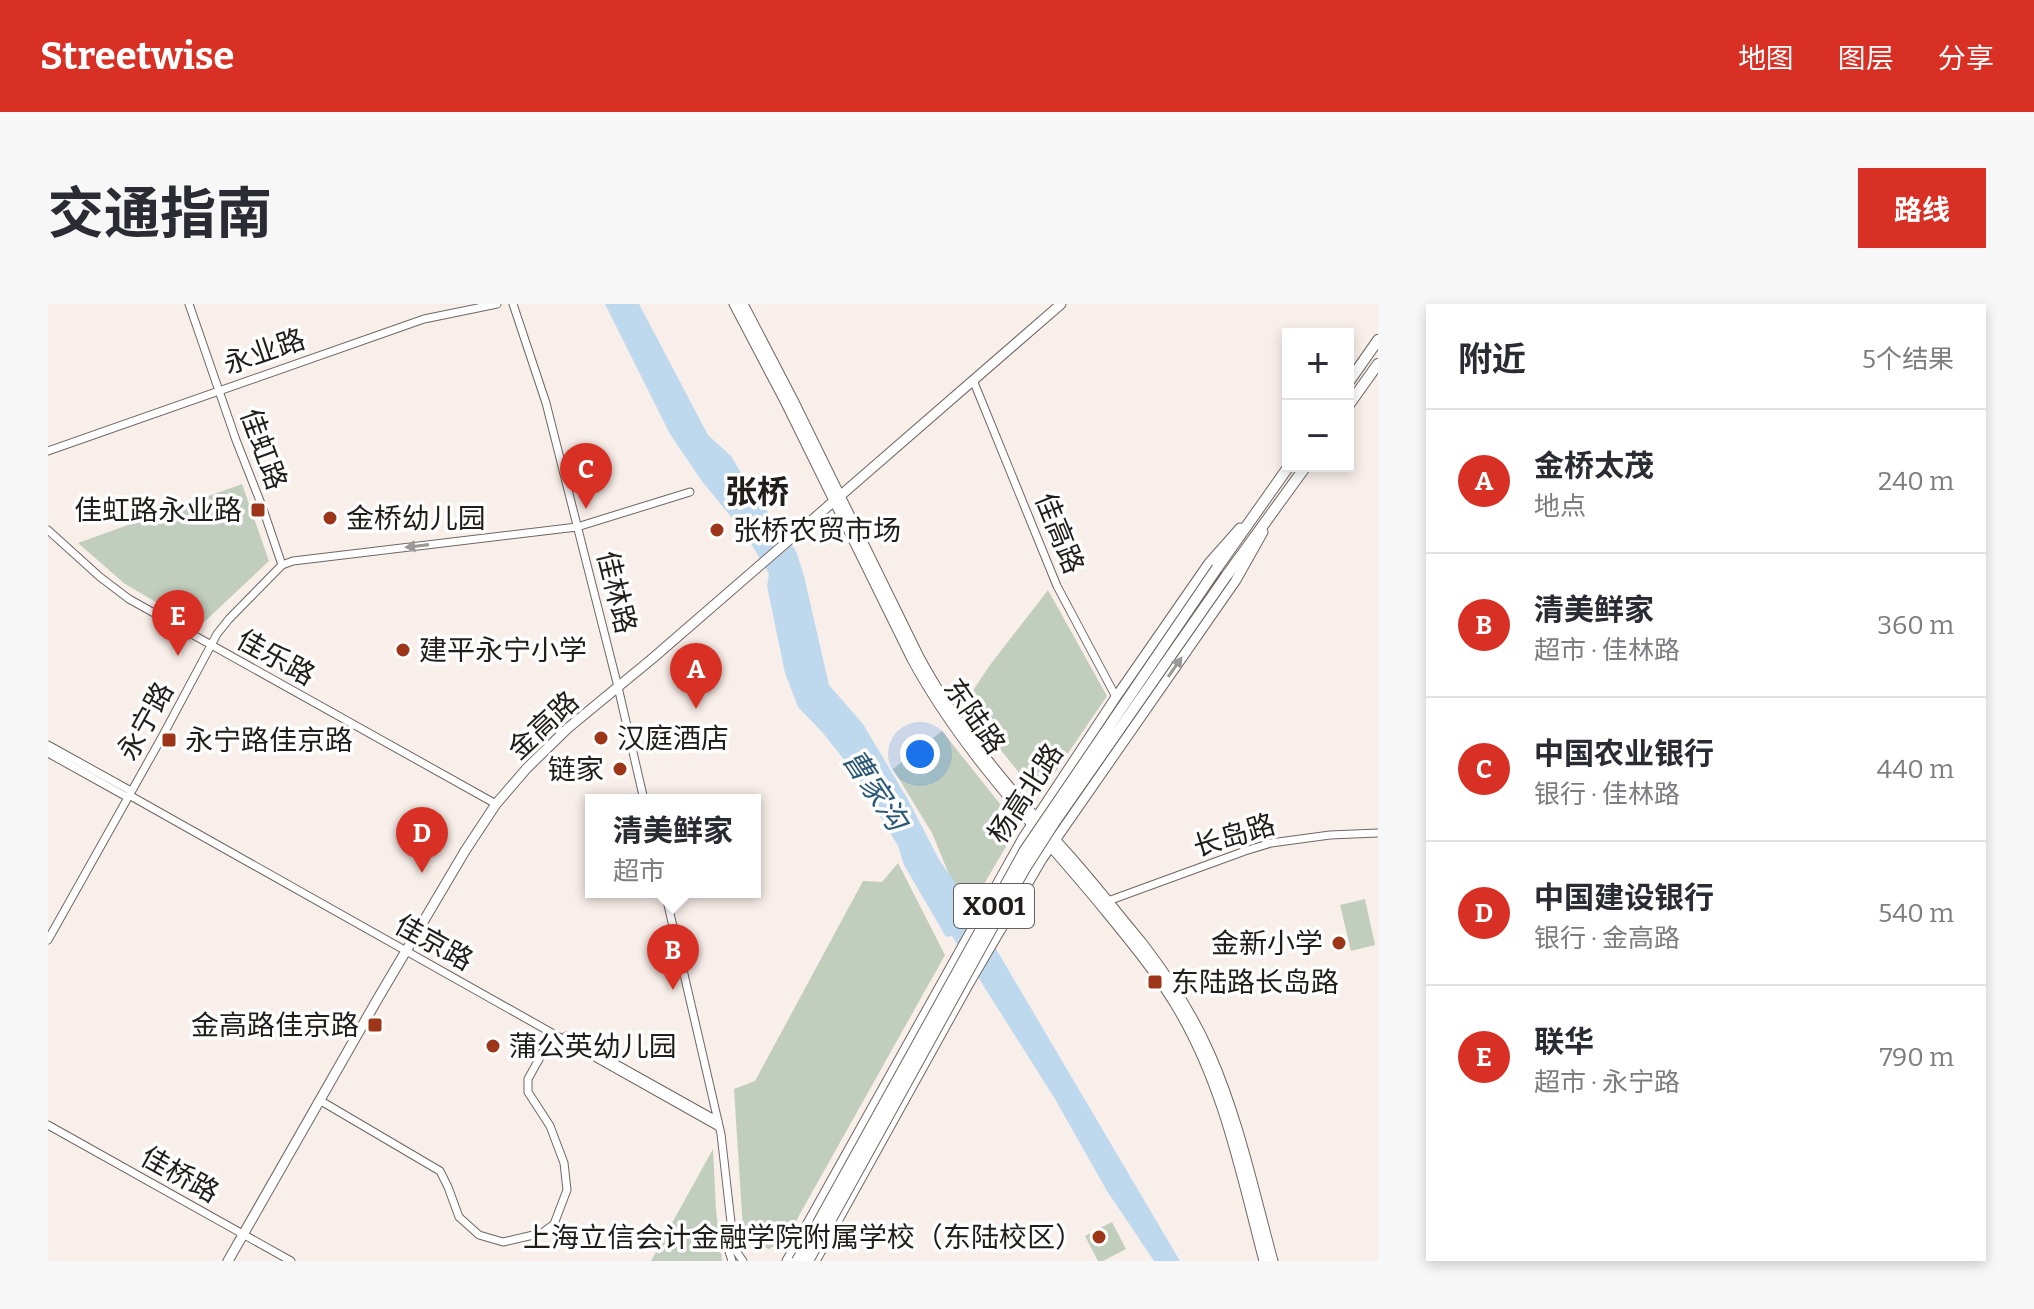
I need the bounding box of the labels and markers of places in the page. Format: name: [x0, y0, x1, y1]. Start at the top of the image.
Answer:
pin: C: [560, 443, 612, 509]
place label: 佳虹路永业路: [74, 494, 242, 527]
marker: 佳虹路永业路: [249, 501, 267, 519]
place label: 金桥幼儿园: [346, 502, 486, 535]
marker: 金桥幼儿园: [321, 509, 339, 527]
place label: 张桥农贸市场: [733, 514, 901, 547]
marker: 张桥农贸市场: [708, 521, 726, 539]
pin: E: [152, 590, 204, 656]
place label: 建平永宁小学: [419, 634, 587, 667]
marker: 建平永宁小学: [394, 641, 412, 659]
pin: A: [670, 643, 722, 709]
place label: 汉庭酒店: [617, 722, 729, 755]
place label: 永宁路佳京路: [185, 724, 353, 757]
marker: 汉庭酒店: [592, 729, 610, 747]
marker: 永宁路佳京路: [160, 731, 178, 749]
place label: 链家: [548, 753, 604, 786]
marker: 链家: [611, 760, 629, 778]
pin: D: [396, 807, 448, 873]
pin: B: [647, 924, 699, 990]
place label: 金新小学: [1211, 927, 1323, 960]
marker: 金新小学: [1330, 934, 1348, 952]
place label: 东陆路长岛路: [1171, 966, 1339, 999]
marker: 东陆路长岛路: [1146, 973, 1164, 991]
place label: 金高路佳京路: [191, 1009, 359, 1042]
marker: 金高路佳京路: [366, 1016, 384, 1034]
place label: 蒲公英幼儿园: [509, 1030, 677, 1063]
marker: 蒲公英幼儿园: [484, 1037, 502, 1055]
place label: 上海立信会计金融学院附属学校（东陆校区）: [523, 1221, 1083, 1254]
marker: 上海立信会计金融学院附属学校（东陆校区）: [1090, 1228, 1108, 1246]

